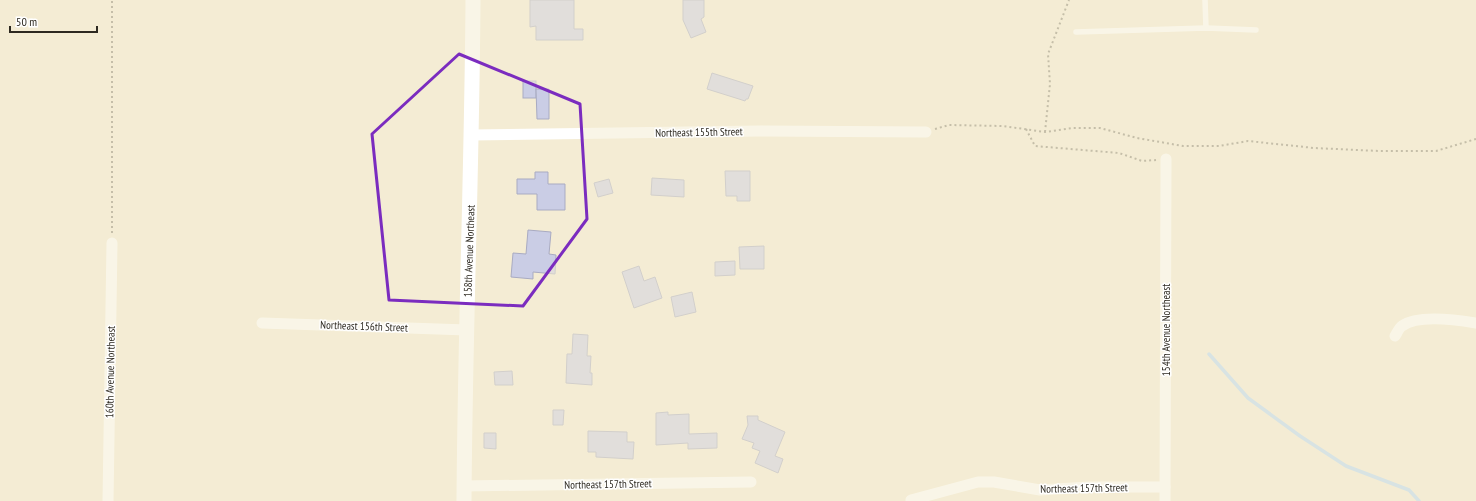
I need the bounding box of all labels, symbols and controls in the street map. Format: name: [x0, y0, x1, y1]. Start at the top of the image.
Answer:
scale bar: [10, 8, 97, 34]
text: 50 m: [16, 14, 37, 29]
street label: Northeast 155th Street: [655, 124, 743, 140]
street label: 158th Avenue Northeast: [460, 205, 478, 297]
street label: 154th Avenue Northeast: [1159, 284, 1173, 376]
street label: Northeast 156th Street: [320, 317, 408, 335]
street label: 160th Avenue Northeast: [102, 326, 118, 418]
street label: Northeast 157th Street: [564, 476, 652, 492]
street label: Northeast 157th Street: [1040, 480, 1128, 496]

